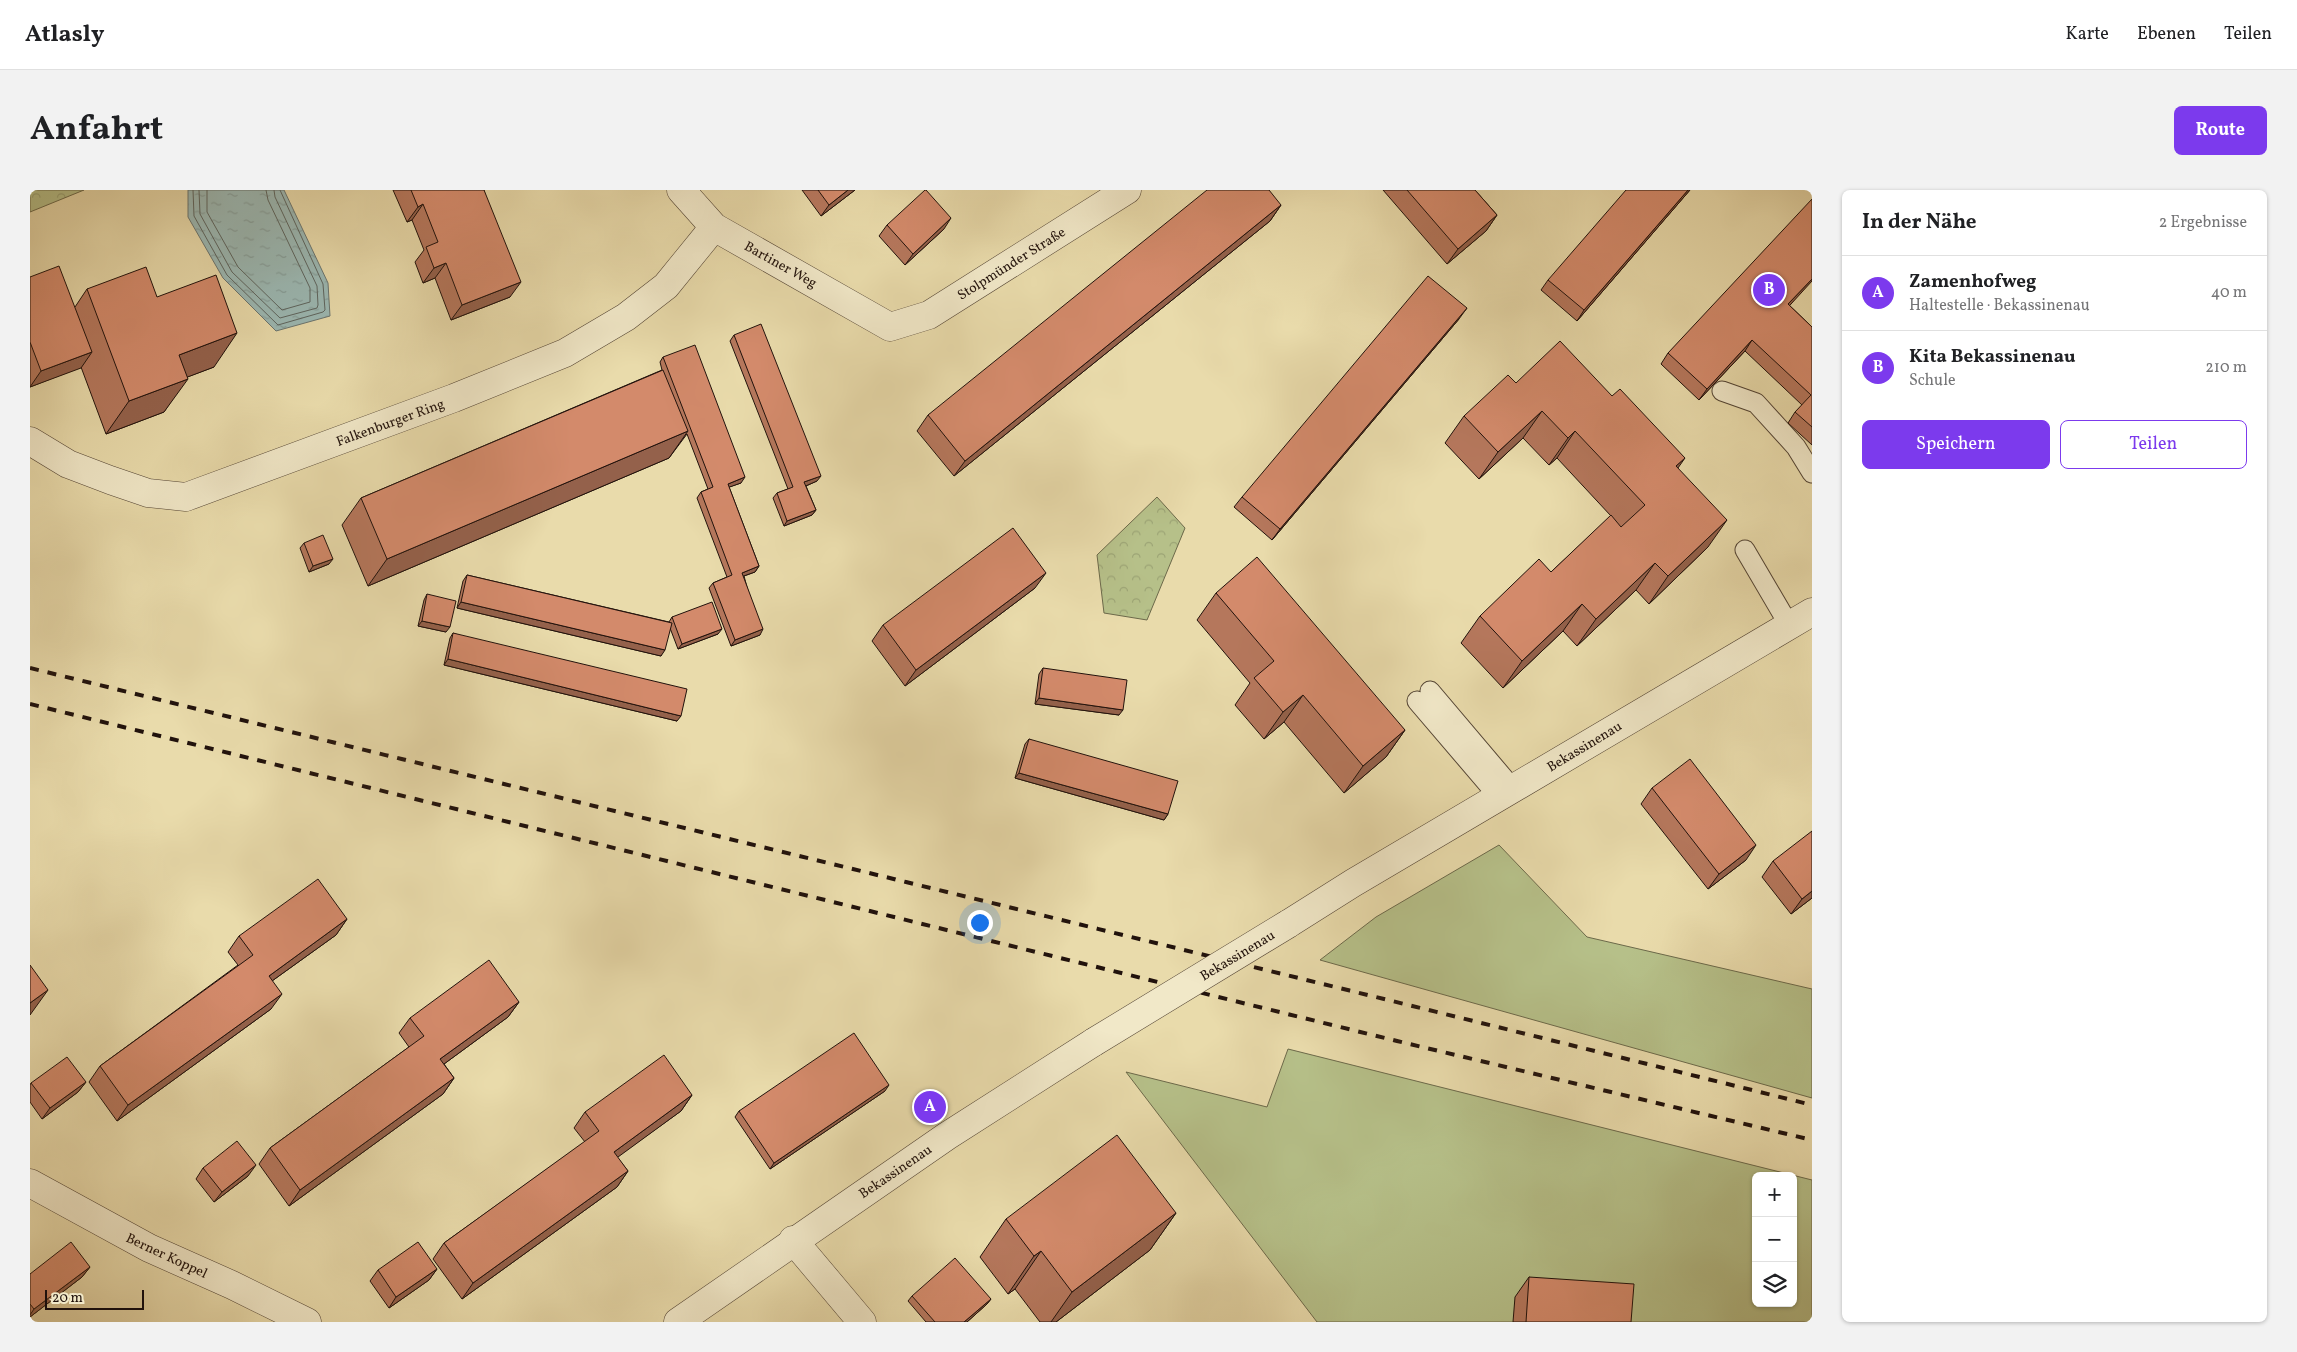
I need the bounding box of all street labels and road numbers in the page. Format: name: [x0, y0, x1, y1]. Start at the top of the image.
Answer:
street label: Stolpmünder Straße: [954, 223, 1070, 305]
street label: Bartiner Weg: [740, 237, 820, 293]
street label: Falkenburger Ring: [334, 395, 447, 452]
street label: Bekassinenau: [1544, 717, 1626, 777]
street label: Bekassinenau: [1197, 926, 1279, 986]
street label: Bekassinenau: [856, 1141, 936, 1204]
street label: Berner Koppel: [122, 1229, 210, 1284]

